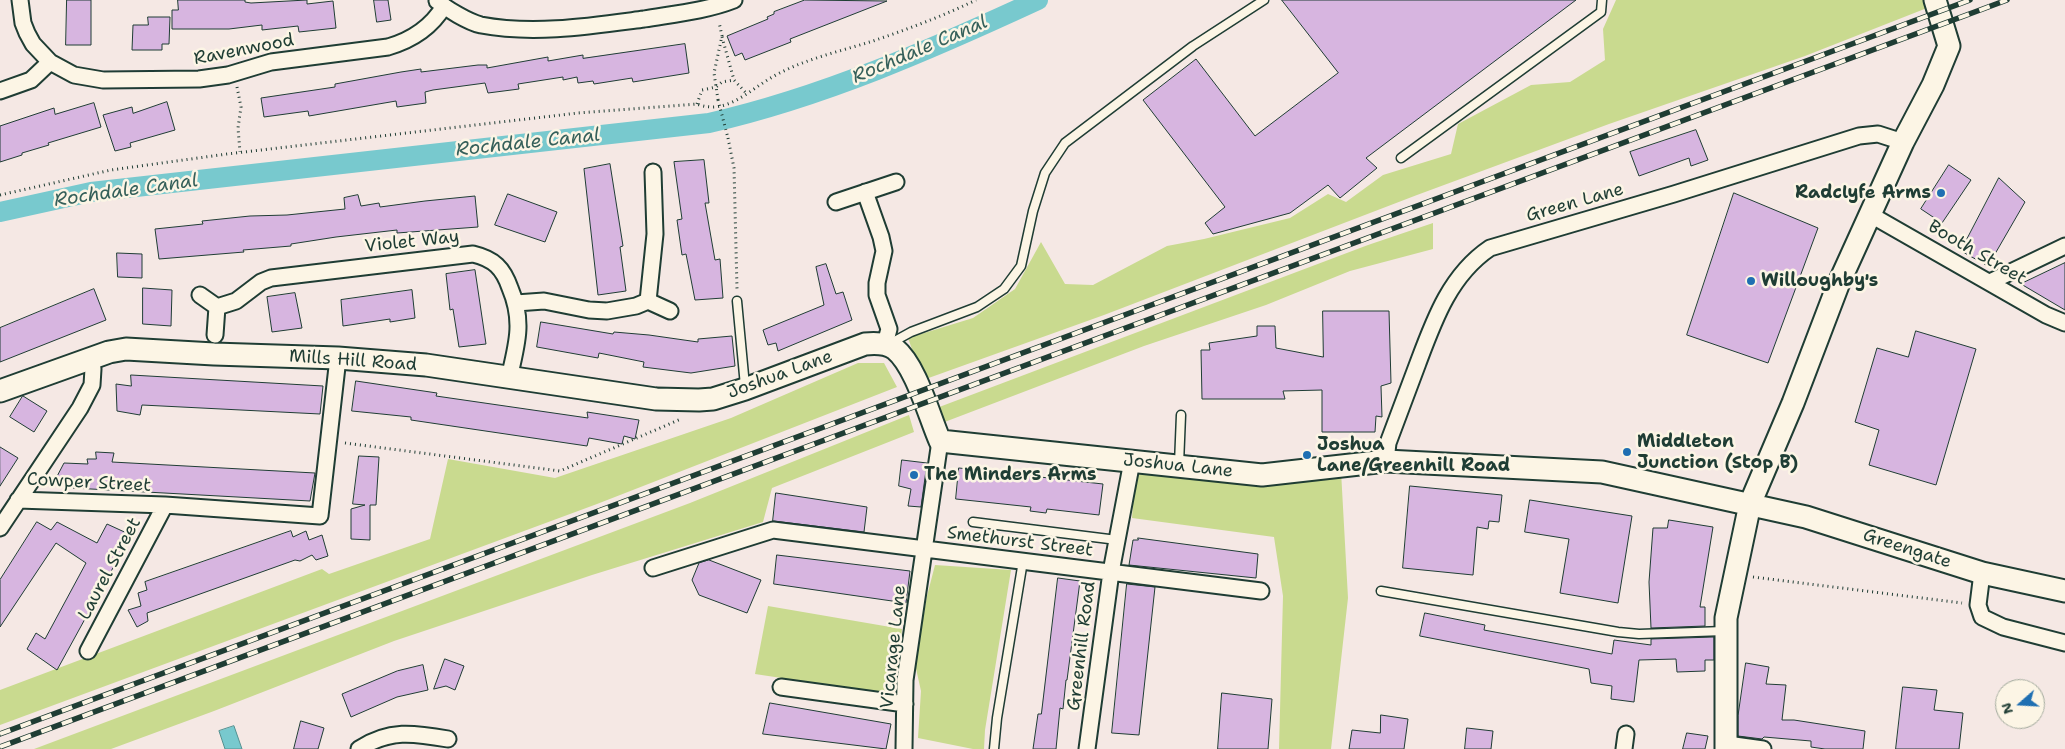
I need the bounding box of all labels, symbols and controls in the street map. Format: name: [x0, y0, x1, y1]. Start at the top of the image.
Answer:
water label: Rochdale Canal: [849, 11, 991, 89]
street label: Ravenwood: [192, 30, 296, 70]
water label: Rochdale Canal: [455, 124, 601, 162]
water label: Rochdale Canal: [53, 170, 199, 212]
street label: Green Lane: [1524, 179, 1626, 227]
place label: Radclyfe Arms: [1795, 182, 1931, 204]
marker: Radclyfe Arms: [1935, 187, 1947, 199]
street label: Booth Street: [1924, 216, 2030, 290]
street label: Violet Way: [364, 226, 460, 258]
place label: Willoughby's: [1761, 270, 1878, 292]
marker: Willoughby's: [1745, 275, 1757, 287]
street label: Mills Hill Road: [288, 346, 418, 376]
street label: Joshua Lane: [724, 346, 836, 404]
place label: Middleton Junction (Stop B): [1637, 431, 1798, 474]
place label: Joshua Lane/Greenhill Road: [1317, 434, 1510, 476]
marker: Middleton Junction (Stop B): [1621, 446, 1633, 458]
street label: Joshua Lane: [1122, 449, 1234, 483]
marker: Joshua Lane/Greenhill Road: [1301, 449, 1313, 461]
place label: The Minders Arms: [924, 464, 1096, 486]
street label: Cowper Street: [26, 469, 152, 497]
marker: The Minders Arms: [908, 469, 920, 481]
street label: Laurel Street: [74, 514, 146, 624]
street label: Smethurst Street: [946, 522, 1094, 562]
street label: Greengate: [1860, 525, 1954, 573]
street label: Greenhill Road: [1063, 580, 1101, 712]
street label: Vicarage Lane: [877, 584, 911, 710]
north arrow: [1995, 679, 2045, 729]
text: N: [1996, 700, 2017, 717]

